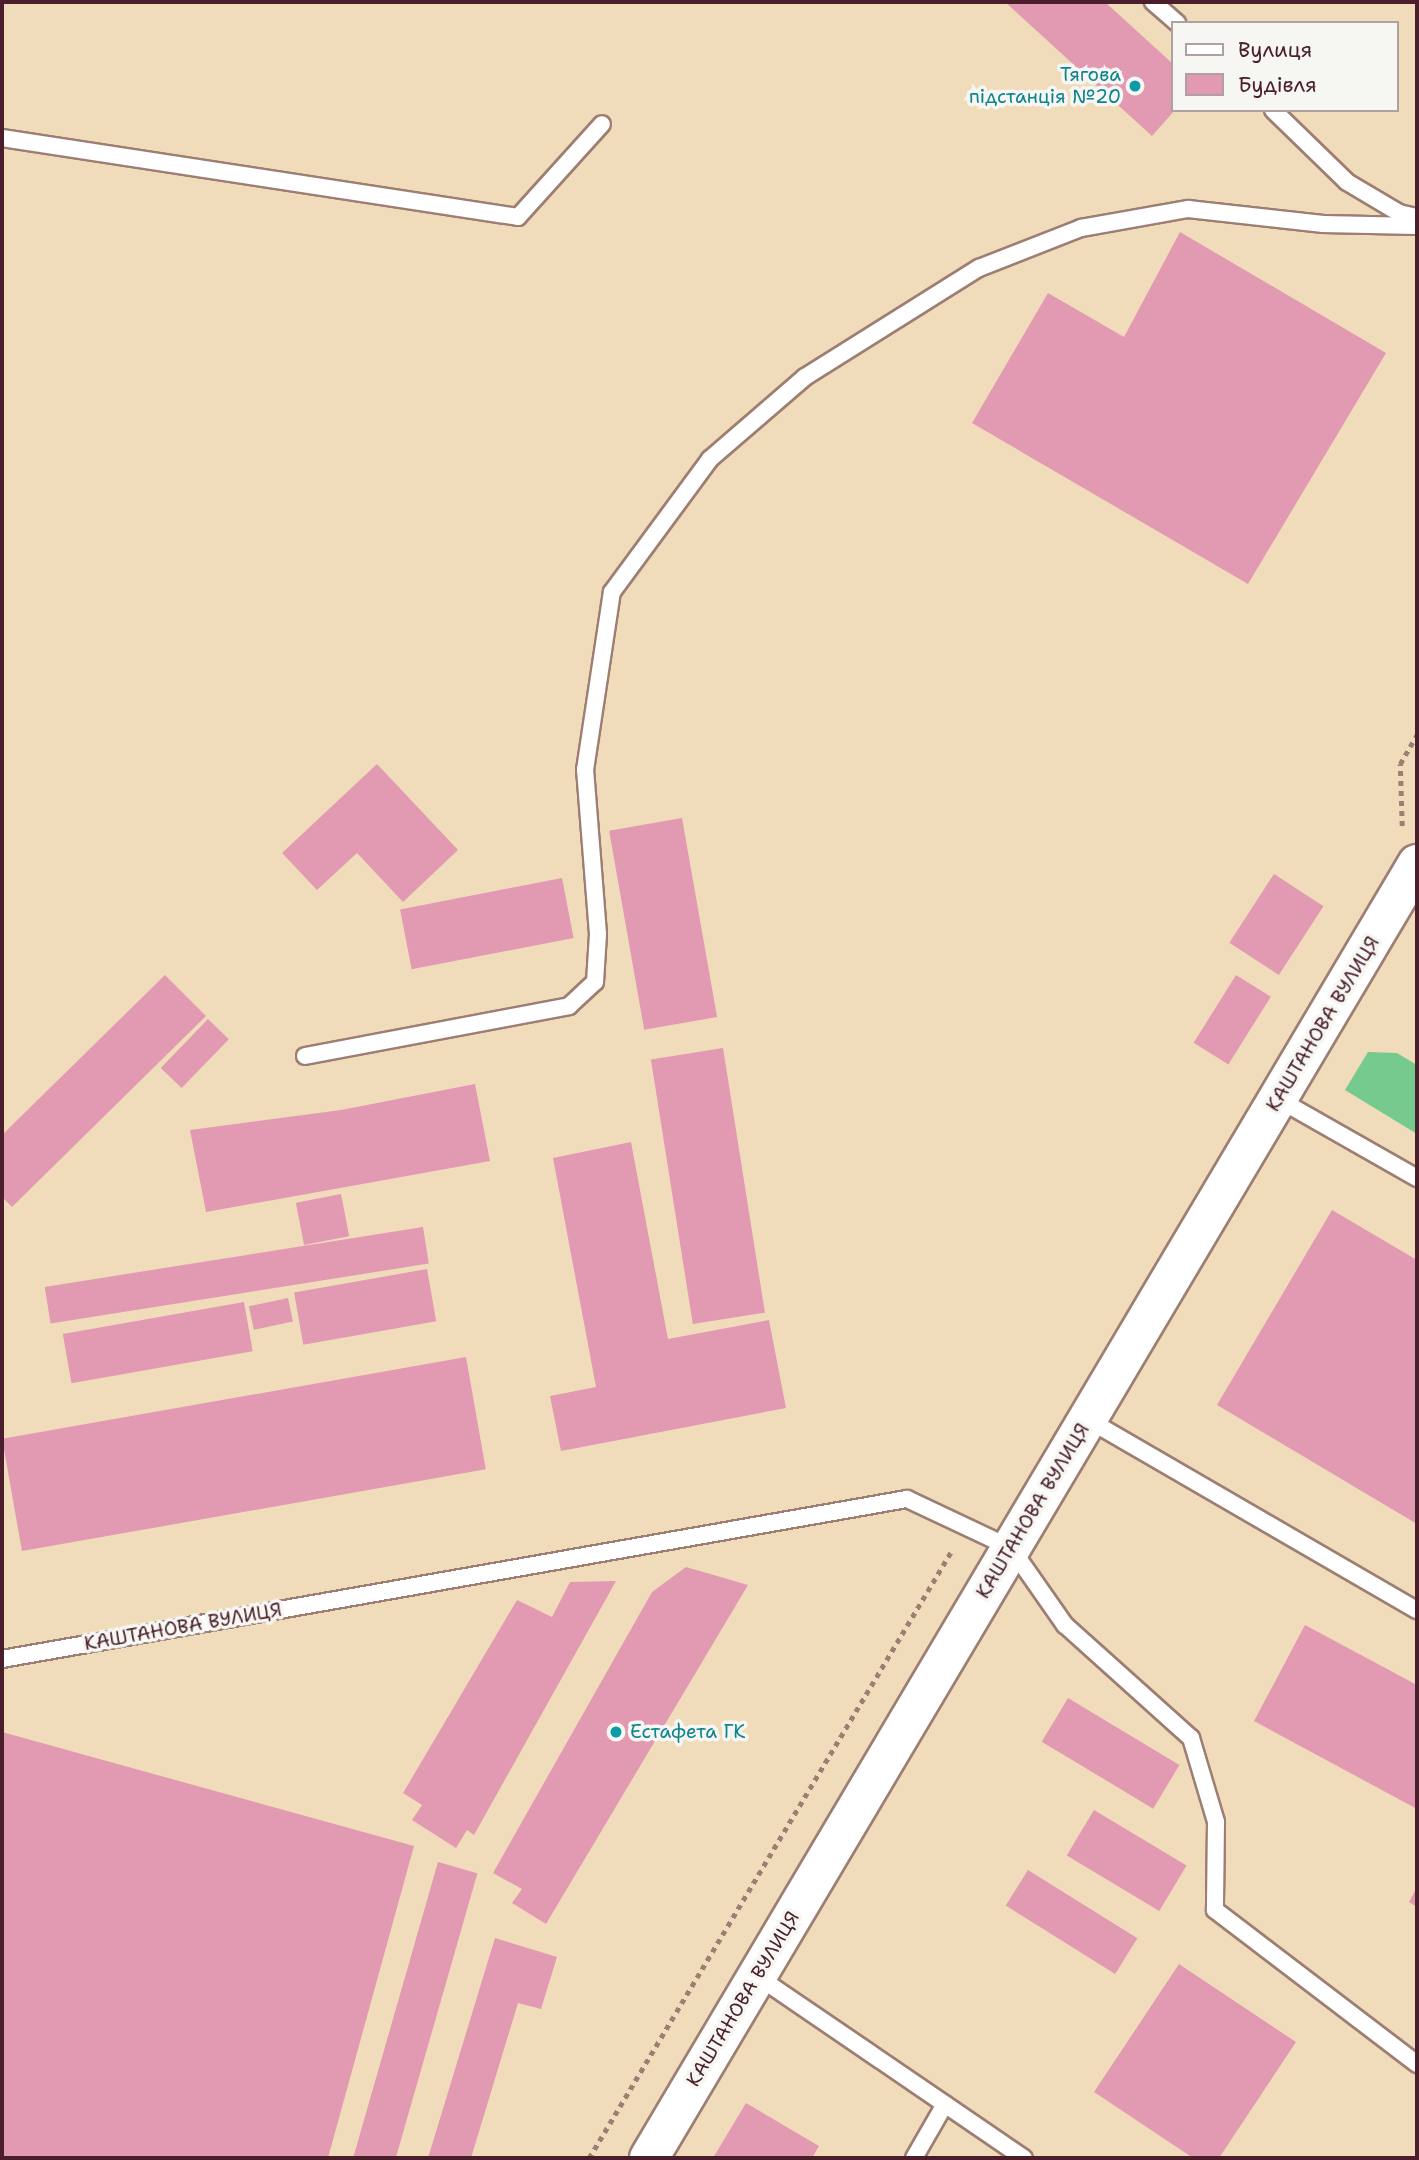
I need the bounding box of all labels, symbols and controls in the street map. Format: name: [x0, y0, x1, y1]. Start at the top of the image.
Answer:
legend: [1170, 21, 1398, 112]
text: Вулиця: [1238, 36, 1312, 64]
place label: Тягова пiдстанцiя №20: [969, 64, 1121, 108]
text: Будівля: [1238, 71, 1317, 99]
marker: Тягова пiдстанцiя №20: [1127, 78, 1143, 94]
street label: КАШТАНОВА ВУЛИЦЯ: [1262, 932, 1384, 1116]
street label: КАШТАНОВА ВУЛИЦЯ: [972, 1419, 1094, 1603]
street label: КАШТАНОВА ВУЛИЦЯ: [82, 1598, 284, 1656]
place label: Естафета ГК: [630, 1721, 745, 1743]
marker: Естафета ГК: [608, 1724, 624, 1740]
street label: КАШТАНОВА ВУЛИЦЯ: [682, 1907, 804, 2091]

